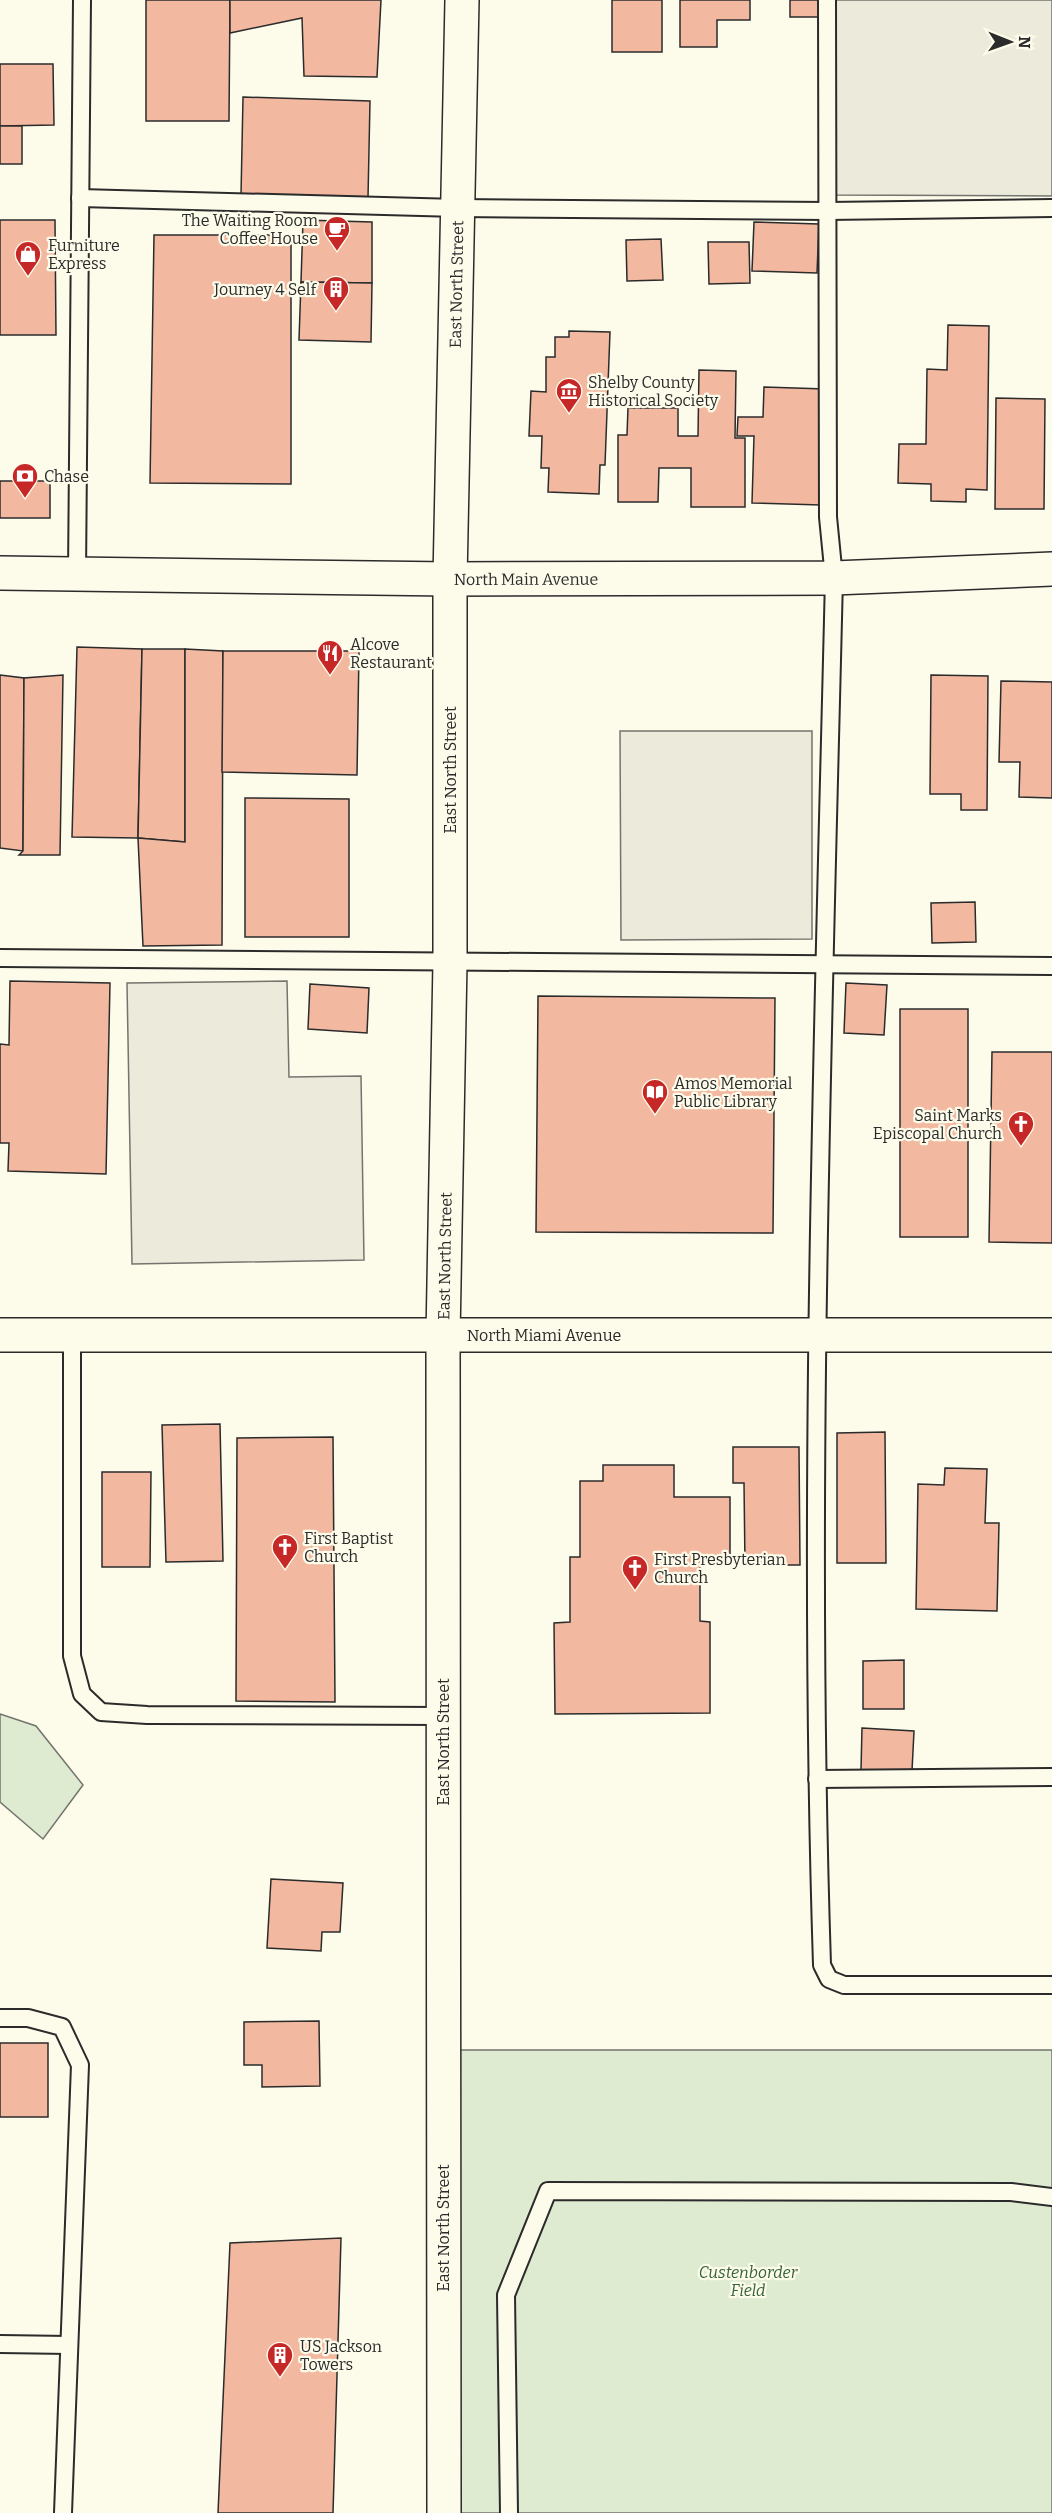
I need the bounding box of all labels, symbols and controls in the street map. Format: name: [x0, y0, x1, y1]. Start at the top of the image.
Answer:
north arrow: [980, 12, 1040, 72]
text: N: [1015, 36, 1034, 49]
place label: The Waiting Room Coffee House: [182, 211, 318, 248]
cafe icon: The Waiting Room Coffee House: [322, 214, 352, 252]
street label: East North Street: [445, 220, 467, 348]
place label: Furniture Express: [48, 236, 120, 273]
shop icon: Furniture Express: [13, 239, 43, 277]
building icon: Journey 4 Self: [321, 274, 351, 312]
place label: Journey 4 Self: [213, 280, 317, 299]
place label: Shelby County Historical Society: [588, 373, 719, 410]
museum icon: Shelby County Historical Society: [554, 376, 584, 414]
bank icon: Chase: [10, 461, 40, 499]
place label: Chase: [44, 467, 89, 486]
street label: North Main Avenue: [454, 569, 598, 588]
place label: Alcove Restaurant: [350, 635, 432, 672]
restaurant icon: Alcove Restaurant: [315, 638, 345, 676]
street label: East North Street: [441, 706, 460, 834]
place label: Amos Memorial Public Library: [674, 1074, 793, 1111]
library icon: Amos Memorial Public Library: [640, 1077, 670, 1115]
place label: Saint Marks Episcopal Church: [873, 1106, 1002, 1143]
church icon: Saint Marks Episcopal Church: [1006, 1109, 1036, 1147]
street label: East North Street: [434, 1192, 455, 1320]
street label: North Miami Avenue: [467, 1326, 621, 1345]
place label: First Baptist Church: [304, 1529, 393, 1566]
church icon: First Baptist Church: [270, 1532, 300, 1570]
place label: First Presbyterian Church: [654, 1550, 786, 1587]
church icon: First Presbyterian Church: [620, 1553, 650, 1591]
street label: East North Street: [434, 1678, 453, 1806]
street label: East North Street: [434, 2164, 453, 2292]
park label: Custenborder Field: [699, 2263, 799, 2300]
place label: US Jackson Towers: [300, 2337, 382, 2374]
building icon: US Jackson Towers: [265, 2340, 295, 2378]

